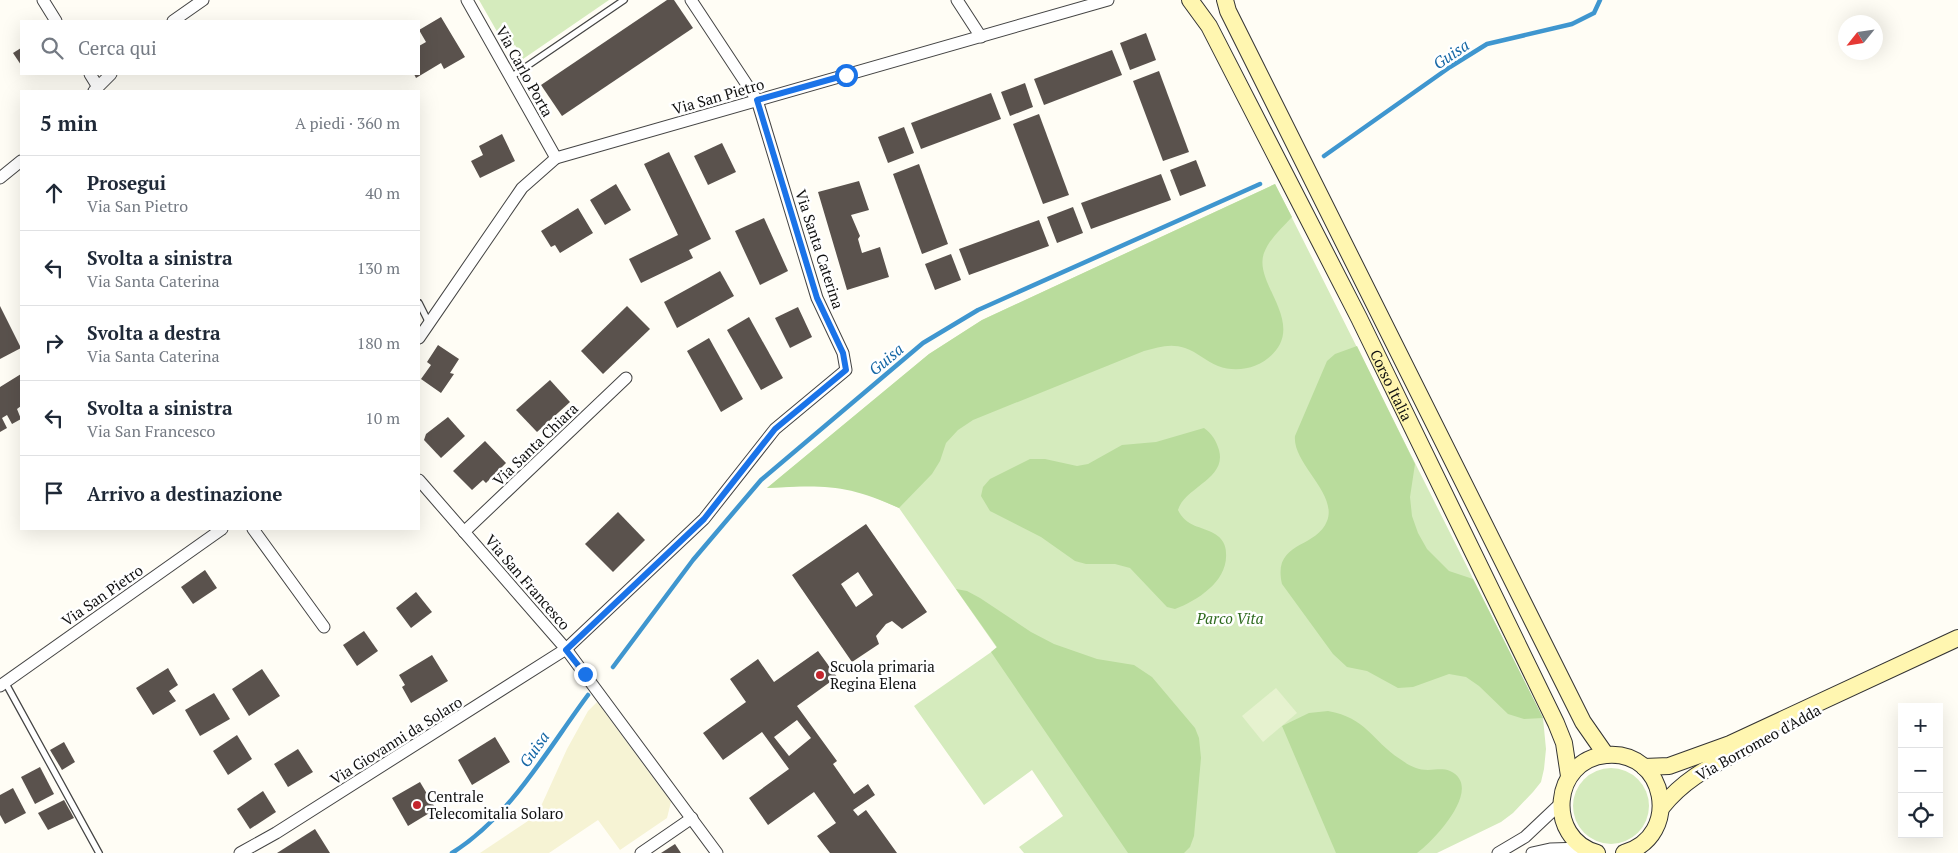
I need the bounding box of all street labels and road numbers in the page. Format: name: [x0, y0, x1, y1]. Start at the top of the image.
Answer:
street label: Via Carlo Porta: [492, 22, 558, 120]
street label: Via San Pietro: [670, 73, 766, 119]
street label: Via Santa Caterina: [791, 187, 849, 312]
street label: Corso Italia: [1366, 346, 1418, 424]
street label: Via Santa Chiara: [488, 398, 582, 490]
street label: Via San Francesco: [481, 530, 575, 634]
street label: Via San Pietro: [57, 560, 147, 630]
street label: Via Giovanni da Solaro: [326, 691, 466, 789]
street label: Via Borromeo d'Adda: [1692, 699, 1824, 785]

